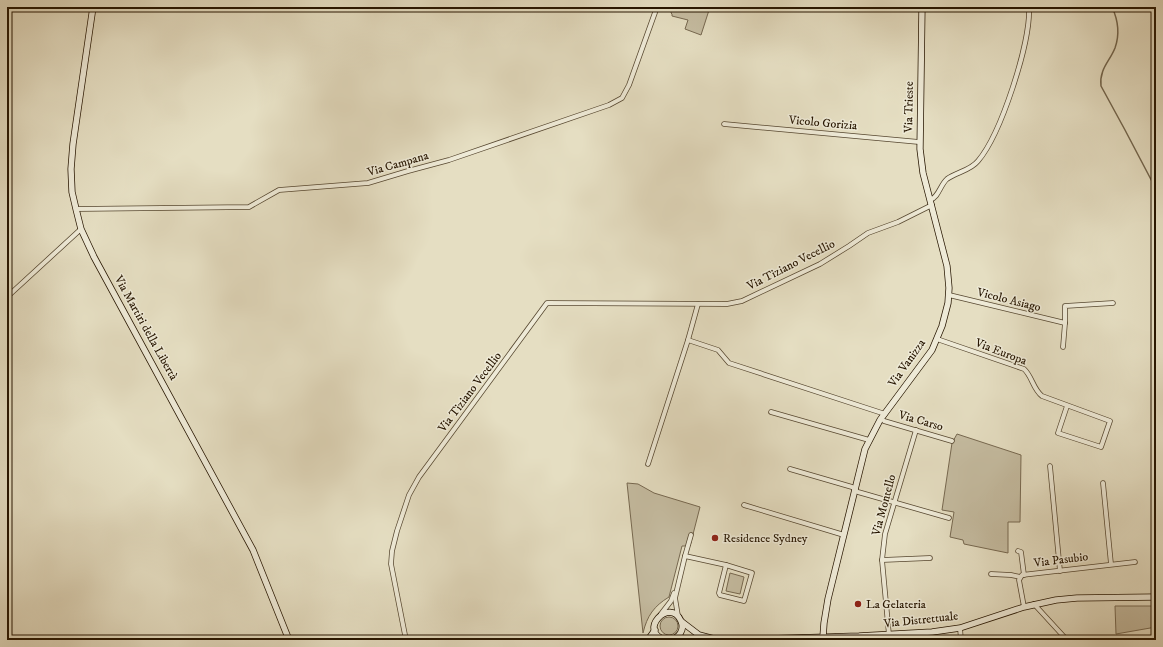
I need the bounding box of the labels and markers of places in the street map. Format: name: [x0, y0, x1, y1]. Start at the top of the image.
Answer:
place label: Residence Sydney: [723, 531, 808, 546]
marker: Residence Sydney: [710, 533, 720, 543]
place label: La Gelateria: [866, 597, 927, 612]
marker: La Gelateria: [853, 599, 863, 609]

